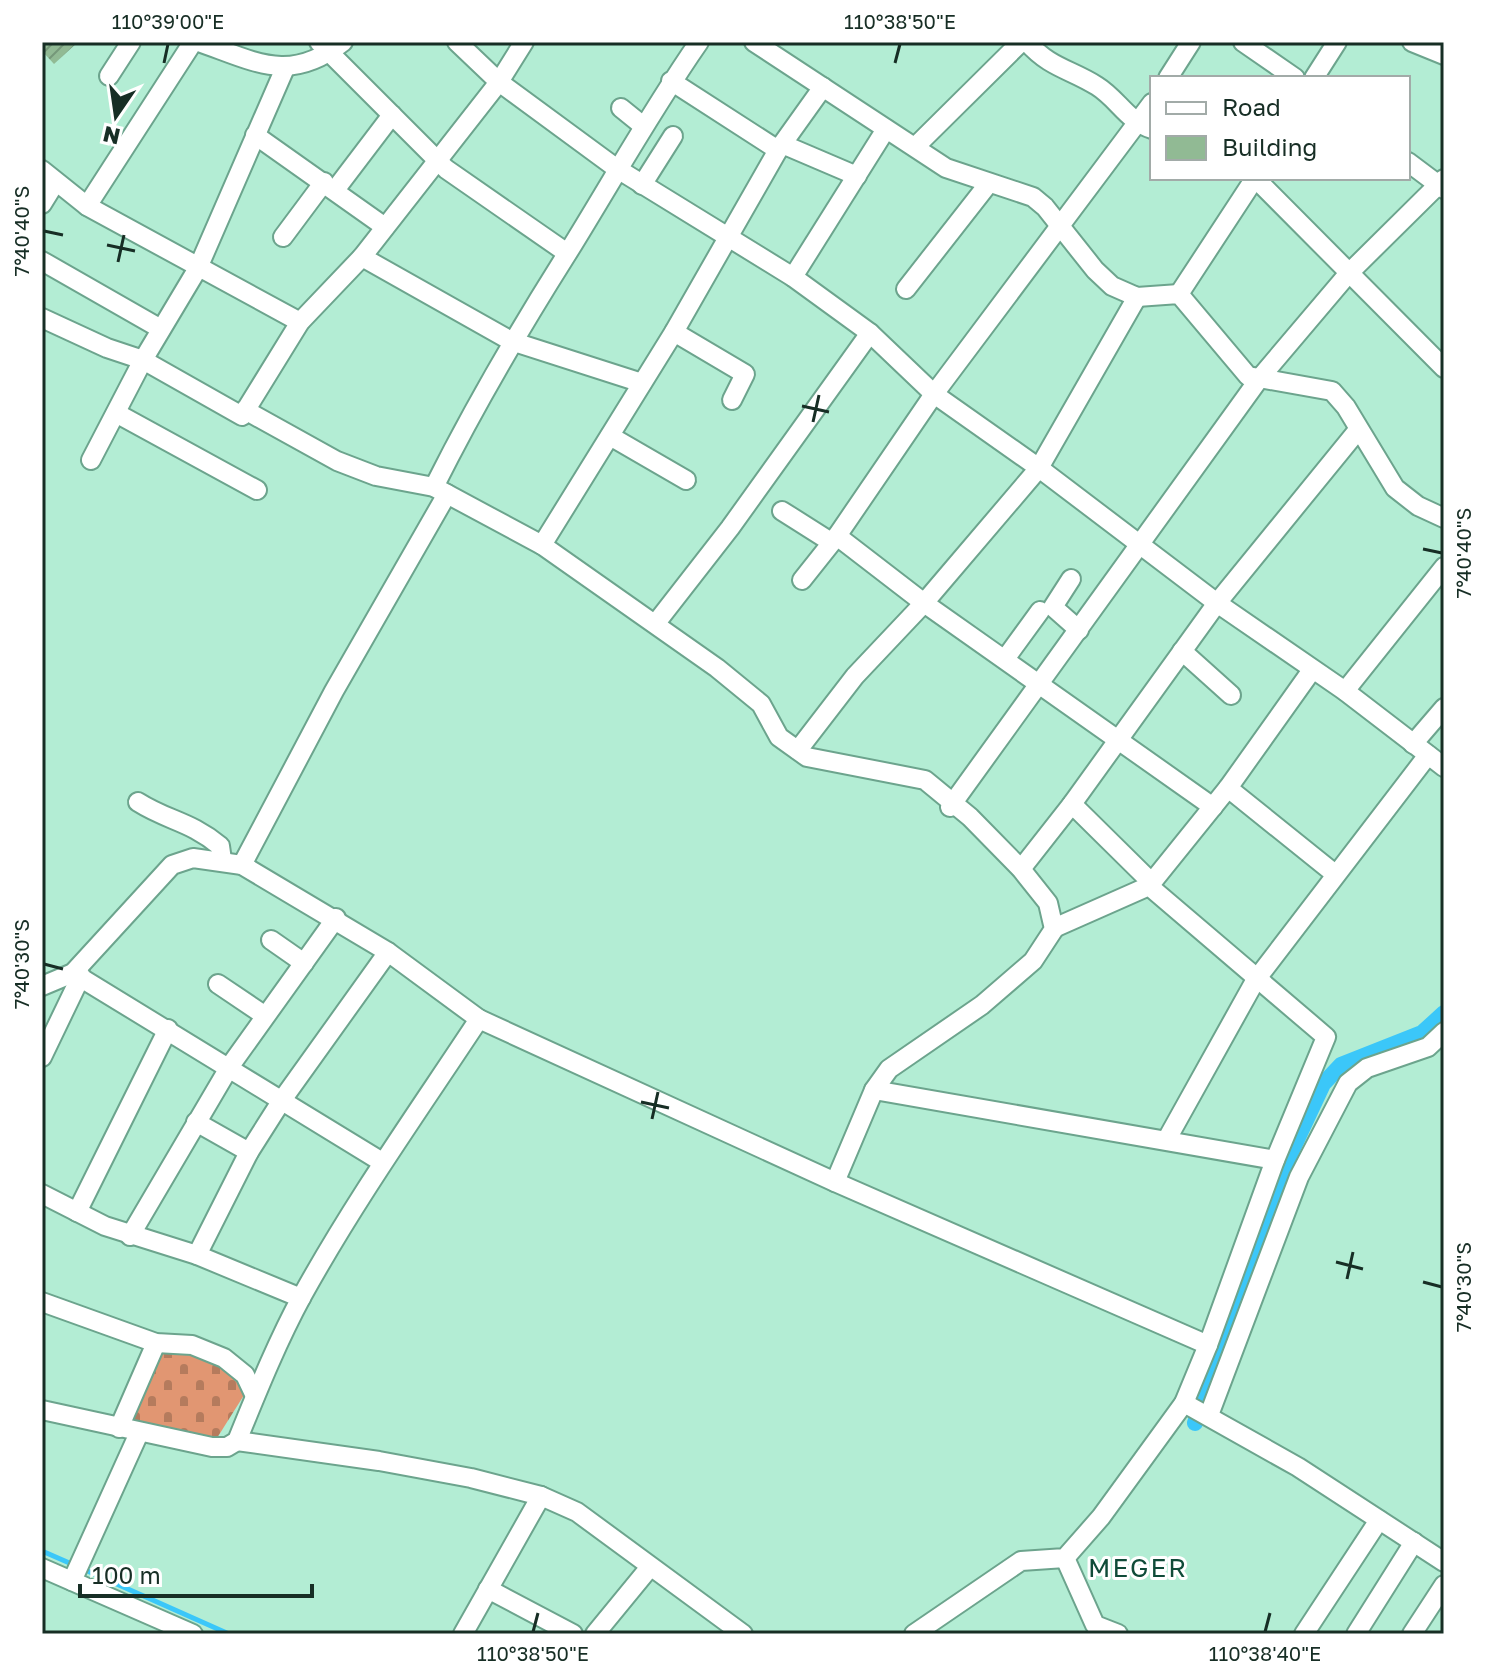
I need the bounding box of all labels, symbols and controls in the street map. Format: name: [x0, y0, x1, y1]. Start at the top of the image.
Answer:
text: 110°39'00"E: [112, 9, 224, 33]
text: 110°38'50"E: [844, 9, 956, 33]
north arrow: [76, 76, 156, 156]
legend: [1150, 76, 1410, 180]
text: Road: [1222, 92, 1281, 121]
text: N: [100, 121, 123, 151]
text: Building: [1222, 132, 1317, 161]
text: 7°40'40"S: [9, 186, 33, 276]
text: 7°40'40"S: [1451, 508, 1475, 598]
text: 7°40'30"S: [9, 919, 33, 1009]
text: 7°40'30"S: [1451, 1242, 1475, 1332]
scale bar: [80, 1548, 312, 1598]
district label: MEGER: [1088, 1552, 1188, 1583]
text: 100 m: [92, 1560, 161, 1589]
text: 110°38'50"E: [477, 1641, 589, 1665]
text: 110°38'40"E: [1209, 1641, 1321, 1665]

